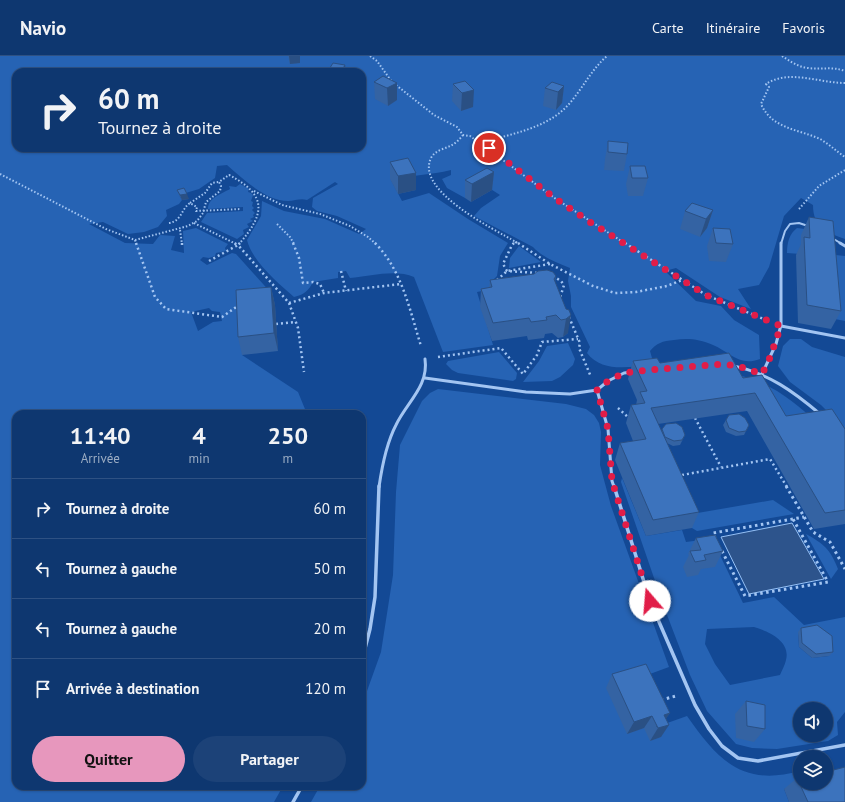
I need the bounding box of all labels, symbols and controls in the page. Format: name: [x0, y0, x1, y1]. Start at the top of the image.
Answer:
text: Navio: [20, 16, 66, 40]
text: Carte: [652, 19, 684, 37]
text: Itinéraire: [706, 19, 760, 37]
text: Favoris: [782, 19, 825, 37]
text: 60 m: [98, 80, 159, 117]
icon: right: [32, 84, 84, 136]
text: Tournez à droite: [98, 116, 221, 139]
pin: [472, 131, 506, 165]
icon: arrive: [478, 137, 500, 159]
text: 11:40: [70, 420, 131, 451]
text: 4: [192, 420, 206, 451]
text: 250: [267, 420, 308, 451]
text: Arrivée: [81, 450, 120, 467]
text: min: [188, 450, 210, 467]
text: m: [283, 450, 293, 467]
icon: right: [32, 498, 54, 520]
text: Tournez à droite: [66, 499, 169, 518]
text: 60 m: [313, 499, 346, 518]
icon: left: [32, 558, 54, 580]
text: Tournez à gauche: [66, 559, 177, 578]
text: 50 m: [313, 559, 346, 578]
position arrow: [629, 580, 671, 622]
icon: left: [32, 618, 54, 640]
text: Tournez à gauche: [66, 619, 177, 638]
text: 20 m: [313, 619, 346, 638]
icon: arrive: [32, 678, 54, 700]
text: Arrivée à destination: [66, 679, 199, 698]
text: 120 m: [305, 679, 346, 698]
map controls: [793, 702, 833, 790]
button: sound: [793, 702, 833, 742]
button: Quitter: [32, 736, 185, 782]
button: Partager: [193, 736, 346, 782]
button: layers: [793, 750, 833, 790]

